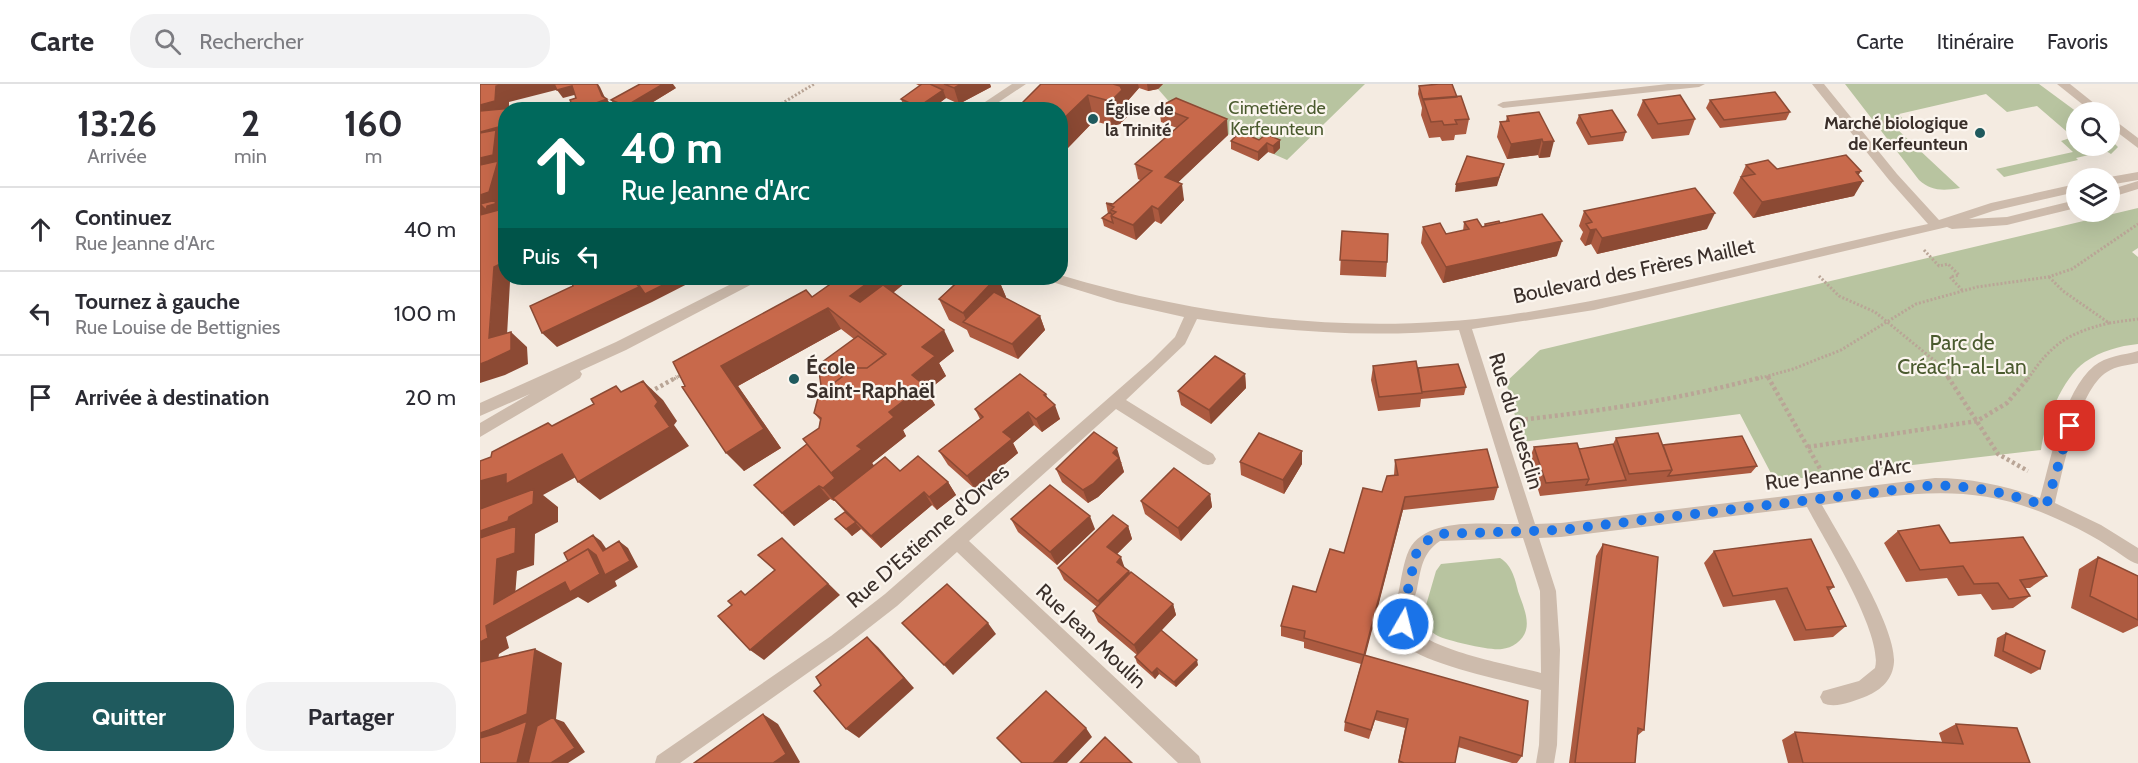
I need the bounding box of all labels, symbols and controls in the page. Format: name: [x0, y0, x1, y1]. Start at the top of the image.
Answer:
search box: [130, 14, 550, 68]
text: Carte: [30, 24, 94, 58]
icon: search: [151, 25, 184, 58]
text: Rechercher: [199, 28, 303, 55]
text: Carte: [1856, 29, 1904, 54]
text: Itinéraire: [1937, 29, 2014, 54]
text: Favoris: [2047, 29, 2108, 54]
park label: Cimetière de Kerfeunteun: [1228, 97, 1326, 140]
place label: Église de la Trinité: [1105, 98, 1174, 141]
text: 13:26: [77, 101, 157, 145]
text: 2: [241, 101, 260, 145]
text: 160: [344, 101, 403, 145]
map controls: [2066, 102, 2120, 222]
button: search: [2066, 102, 2120, 156]
marker: Église de la Trinité: [1086, 112, 1100, 126]
place label: Marché biologique de Kerfeunteun: [1824, 112, 1968, 155]
text: 40 m: [621, 122, 723, 174]
icon: ahead: [522, 126, 600, 204]
marker: Marché biologique de Kerfeunteun: [1973, 126, 1987, 140]
text: Arrivée: [87, 144, 147, 168]
text: min: [234, 144, 267, 168]
text: m: [365, 144, 382, 168]
button: layers: [2066, 168, 2120, 222]
text: Rue Jeanne d'Arc: [621, 174, 810, 207]
text: Continuez: [75, 204, 172, 231]
icon: ahead: [24, 213, 57, 246]
text: 40 m: [404, 216, 456, 243]
text: Rue Jeanne d'Arc: [75, 231, 215, 255]
street label: Boulevard des Frères Maillet: [1511, 233, 1757, 308]
icon: left: [572, 240, 605, 273]
text: Puis: [522, 243, 560, 270]
text: Tournez à gauche: [75, 288, 240, 315]
icon: left: [24, 297, 57, 330]
text: 100 m: [394, 300, 456, 327]
text: Rue Louise de Bettignies: [75, 315, 280, 339]
park label: Parc de Créac'h-al-Lan: [1897, 330, 2027, 379]
street label: Rue du Guesclin: [1484, 350, 1549, 492]
place label: École Saint-Raphaël: [806, 354, 936, 403]
marker: École Saint-Raphaël: [787, 372, 801, 386]
icon: arrive: [24, 381, 57, 414]
text: Arrivée à destination: [75, 384, 269, 411]
text: 20 m: [405, 384, 456, 411]
pin: [2044, 400, 2095, 451]
icon: arrive: [2053, 409, 2086, 442]
street label: Rue Jeanne d'Arc: [1763, 452, 1912, 495]
street label: Rue D'Estienne d'Orves: [841, 458, 1014, 613]
street label: Rue Jean Moulin: [1031, 578, 1152, 693]
position arrow: [1371, 592, 1435, 656]
button: Quitter: [24, 682, 234, 751]
button: Partager: [246, 682, 456, 751]

